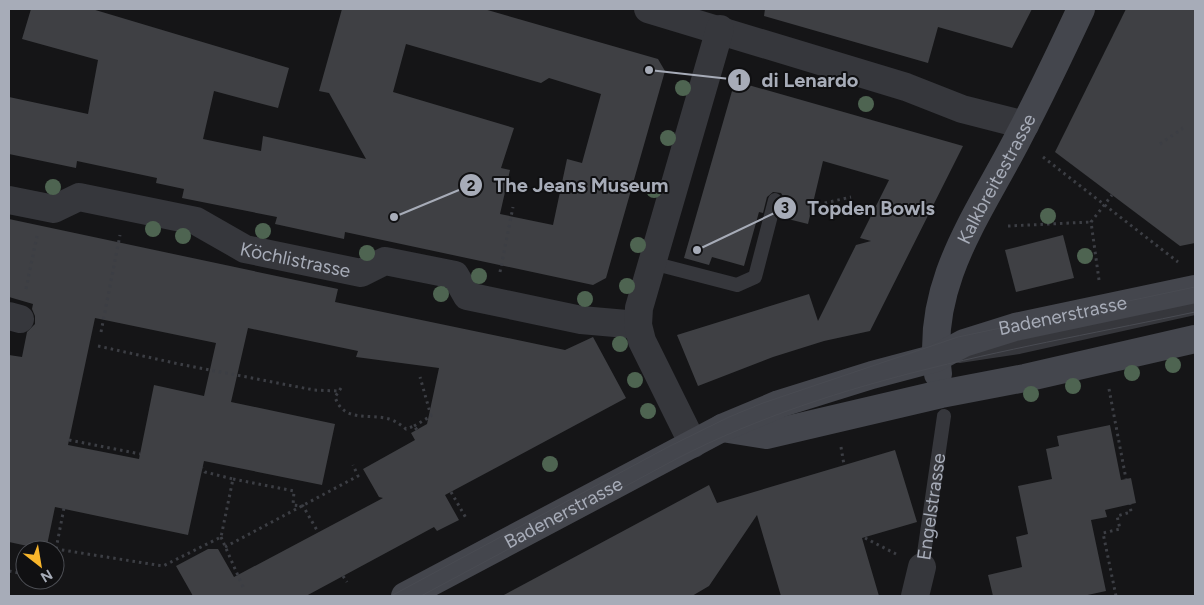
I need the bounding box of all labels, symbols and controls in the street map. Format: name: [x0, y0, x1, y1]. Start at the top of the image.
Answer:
callout: di Lenardo: [726, 62, 868, 97]
text: di Lenardo: [762, 68, 859, 92]
text: 1: [736, 71, 742, 89]
street label: Kalkbreitestrasse: [952, 110, 1041, 248]
callout: The Jeans Museum: [459, 168, 679, 203]
text: The Jeans Museum: [494, 173, 668, 197]
text: 2: [467, 177, 476, 195]
callout: Topden Bowls: [773, 191, 945, 226]
text: Topden Bowls: [807, 196, 935, 220]
text: 3: [781, 199, 789, 217]
street label: Köchlistrasse: [238, 237, 353, 283]
street label: Badenerstrasse: [996, 291, 1129, 340]
street label: Engelstrasse: [912, 452, 950, 562]
street label: Badenerstrasse: [500, 472, 626, 553]
north arrow: [15, 540, 65, 590]
text: N: [37, 566, 55, 586]

